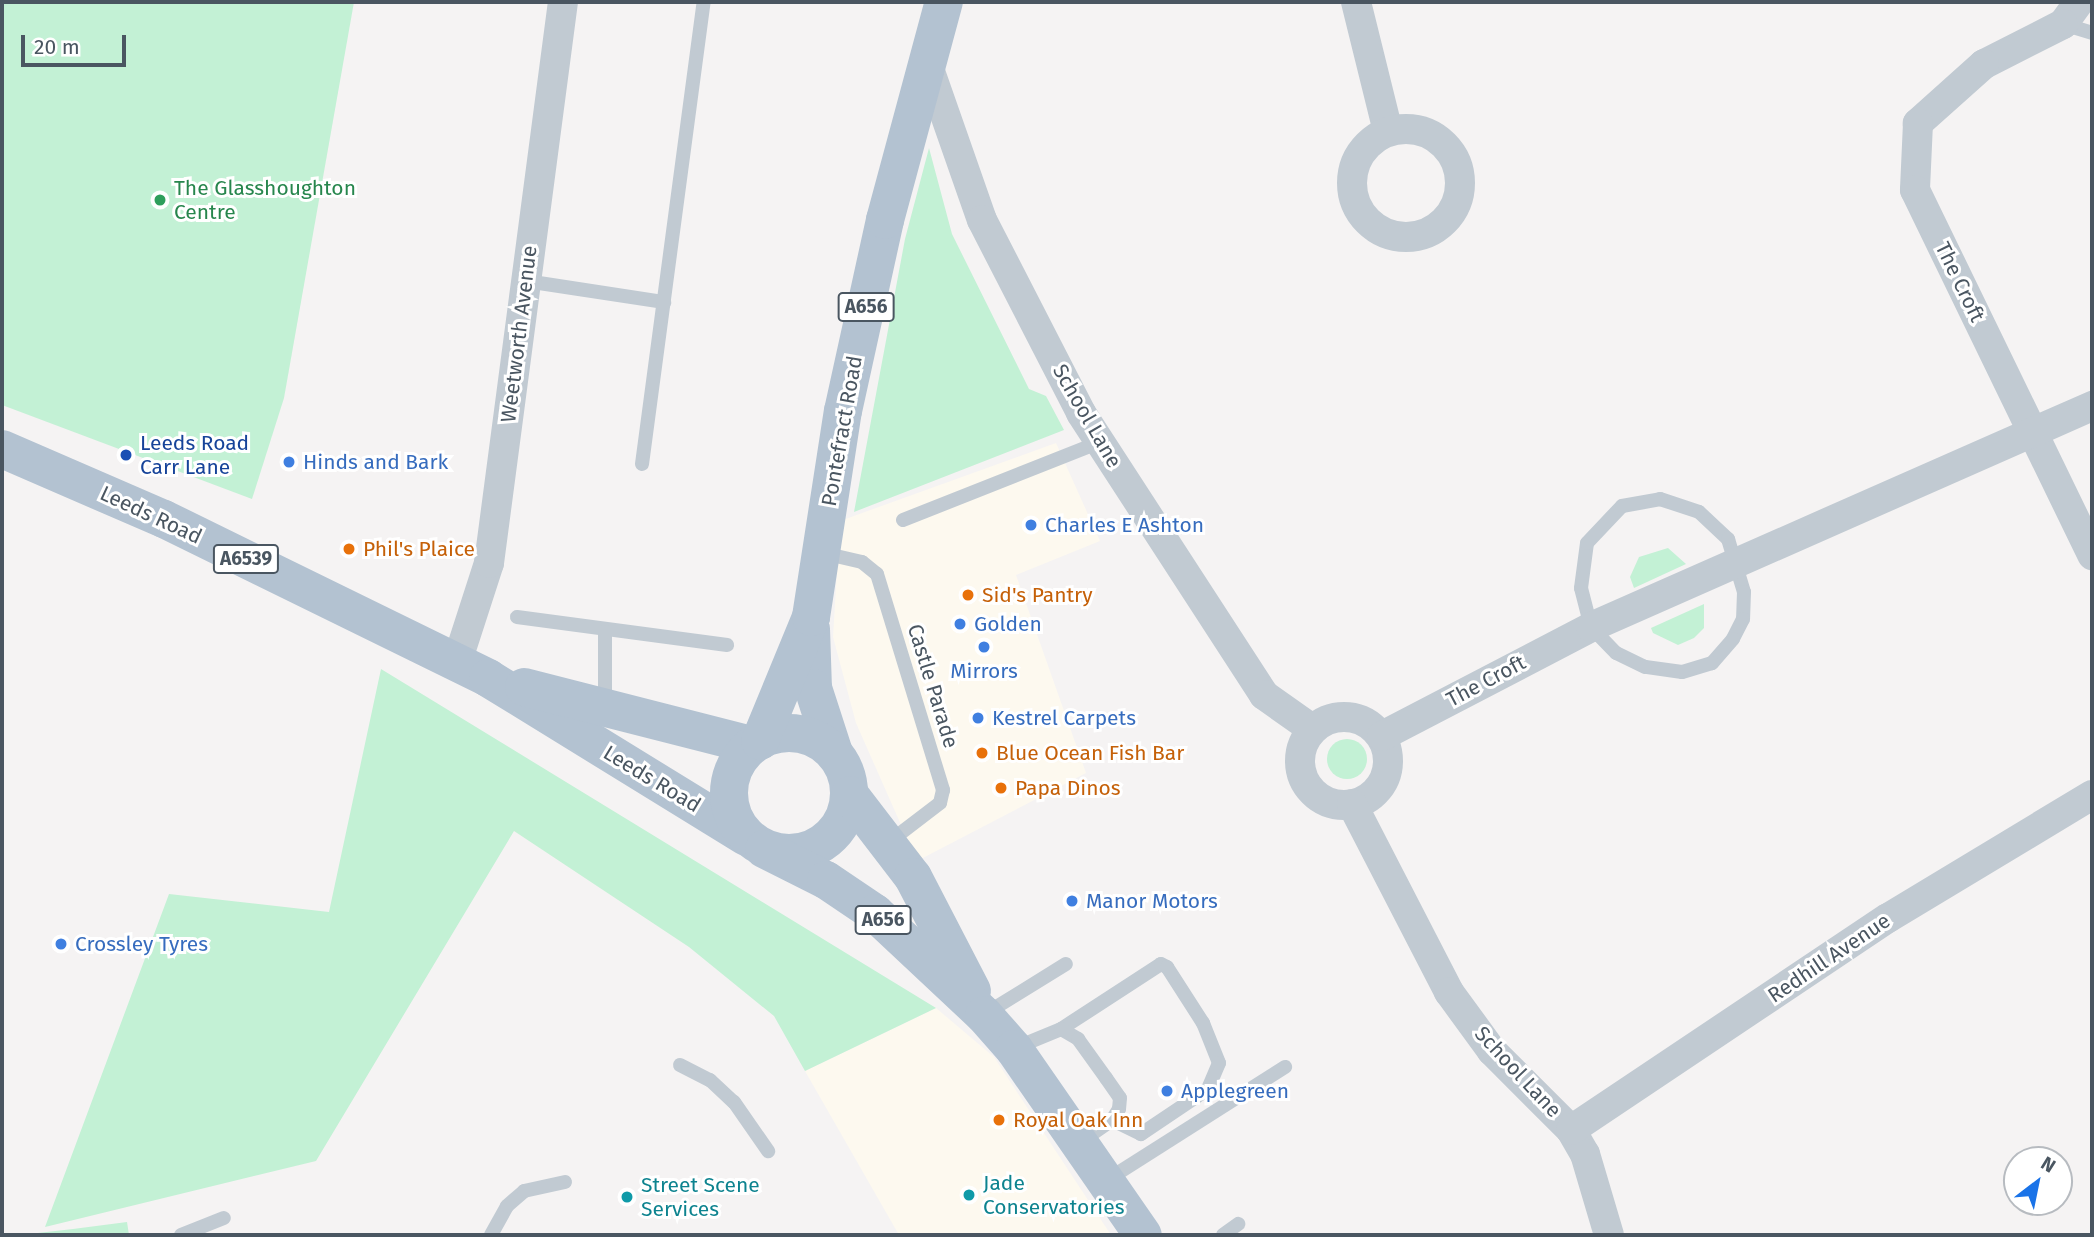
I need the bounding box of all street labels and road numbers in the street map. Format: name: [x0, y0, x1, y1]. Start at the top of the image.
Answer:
street label: The Croft: [1930, 238, 1990, 326]
street label: Weetworth Avenue: [496, 244, 542, 424]
road number: A656: [836, 292, 896, 322]
street label: Pontefract Road: [816, 354, 868, 508]
street label: School Lane: [1047, 360, 1127, 472]
street label: Leeds Road: [96, 481, 206, 549]
road number: A6539: [213, 544, 279, 574]
street label: Castle Parade: [902, 621, 964, 751]
street label: The Croft: [1442, 650, 1530, 712]
street label: Leeds Road: [599, 740, 705, 818]
road number: A656: [853, 904, 913, 936]
street label: Redhill Avenue: [1763, 908, 1895, 1008]
street label: School Lane: [1469, 1021, 1567, 1123]

